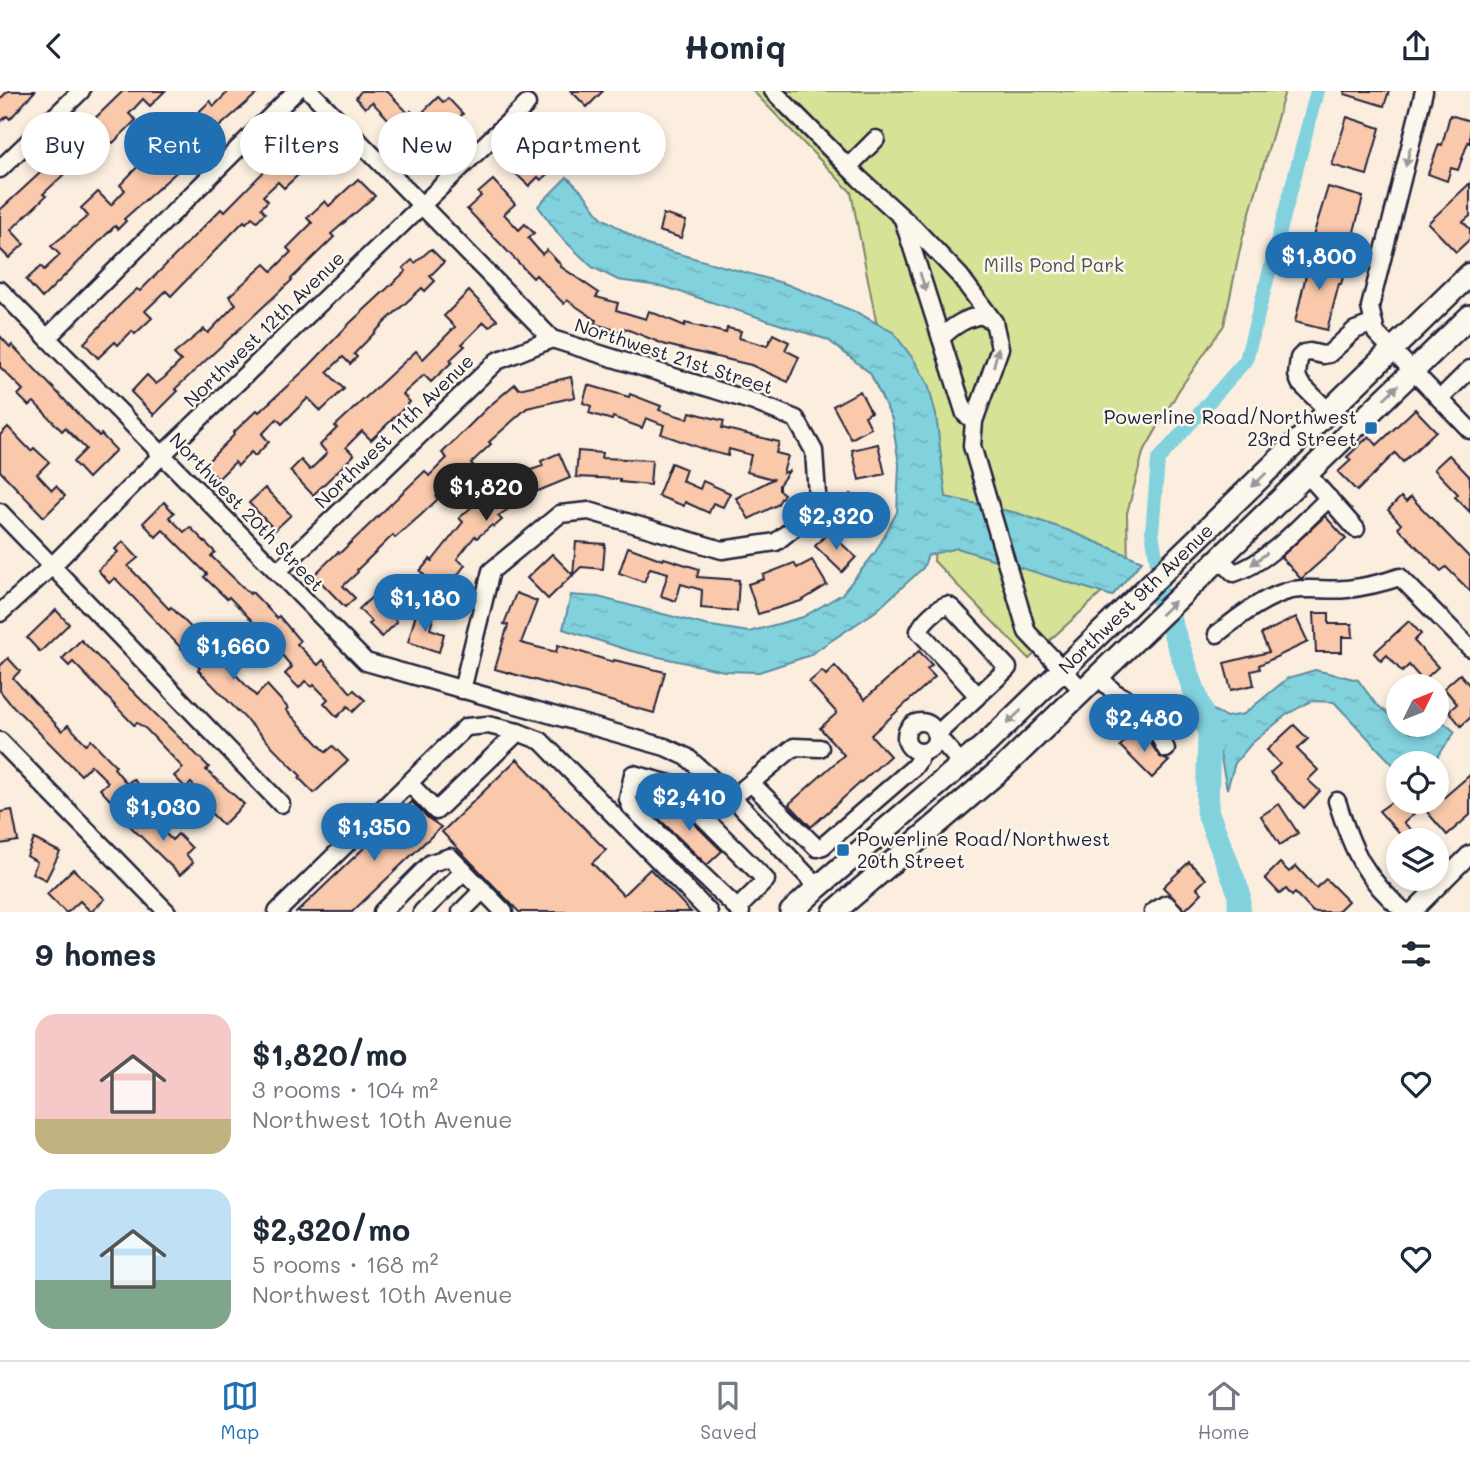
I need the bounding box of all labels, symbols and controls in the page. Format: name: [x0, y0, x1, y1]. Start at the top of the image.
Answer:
text: Homiq: [684, 25, 786, 67]
icon: back: [35, 27, 73, 65]
icon: share: [1397, 27, 1435, 65]
chip: Buy: [21, 112, 110, 175]
chip: Rent: [124, 112, 226, 175]
chip: Filters: [240, 112, 364, 175]
chip: New: [378, 112, 477, 175]
chip: Apartment: [491, 112, 666, 175]
one-way arrow: [1402, 146, 1413, 168]
pin: $1,800: [1262, 233, 1376, 292]
text: $1,800: [1281, 240, 1357, 270]
street label: Northwest 12th Avenue: [178, 245, 349, 412]
park label: Mills Pond Park: [984, 252, 1124, 277]
one-way arrow: [919, 272, 929, 293]
street label: Northwest 21st Street: [572, 312, 777, 399]
one-way arrow: [991, 345, 1002, 367]
street label: Northwest 11th Avenue: [309, 348, 479, 513]
one-way arrow: [1383, 384, 1399, 400]
place label: Powerline Road/Northwest 23rd Street: [1104, 404, 1357, 451]
marker: Powerline Road/Northwest 23rd Street: [1363, 420, 1379, 436]
street label: Northwest 20th Street: [165, 427, 330, 597]
pin: $1,820: [429, 463, 543, 523]
text: $1,820: [449, 471, 523, 501]
one-way arrow: [1251, 472, 1267, 488]
pin: $2,320: [779, 493, 893, 552]
text: $2,320: [798, 500, 874, 530]
street label: Northwest 9th Avenue: [1053, 517, 1218, 679]
one-way arrow: [1251, 552, 1269, 567]
pin: $1,180: [368, 575, 482, 634]
text: $1,180: [390, 582, 460, 612]
one-way arrow: [1160, 599, 1177, 616]
pin: $1,660: [176, 623, 290, 682]
text: $1,660: [196, 630, 270, 660]
north arrow: [1386, 674, 1449, 737]
map controls: [1386, 674, 1449, 891]
pin: $2,480: [1087, 695, 1201, 754]
text: $2,480: [1105, 702, 1183, 732]
one-way arrow: [1006, 709, 1023, 725]
button: locate: [1386, 751, 1449, 814]
pin: $2,410: [632, 773, 746, 833]
text: $2,410: [652, 781, 726, 811]
pin: $1,030: [106, 783, 220, 843]
text: $1,030: [126, 791, 200, 821]
pin: $1,350: [317, 803, 431, 863]
text: $1,350: [337, 811, 411, 841]
place label: Powerline Road/Northwest 20th Street: [857, 826, 1110, 873]
button: layers: [1386, 828, 1449, 891]
marker: Powerline Road/Northwest 20th Street: [835, 842, 851, 858]
text: 9 homes: [35, 934, 156, 974]
icon: filters: [1397, 935, 1435, 973]
text: $1,820/mo: [252, 1034, 407, 1074]
icon: home: [91, 1042, 175, 1126]
icon: heart: [1397, 1065, 1435, 1103]
text: 3 rooms · 104 m²: [252, 1074, 438, 1104]
text: Northwest 10th Avenue: [252, 1104, 513, 1134]
text: $2,320/mo: [252, 1209, 410, 1249]
icon: home: [91, 1217, 175, 1301]
icon: heart: [1397, 1240, 1435, 1278]
text: 5 rooms · 168 m²: [252, 1249, 438, 1279]
text: Northwest 10th Avenue: [252, 1279, 513, 1309]
tab: Map: [221, 1377, 259, 1444]
tab: Saved: [700, 1377, 757, 1444]
tab: Home: [1198, 1377, 1249, 1444]

